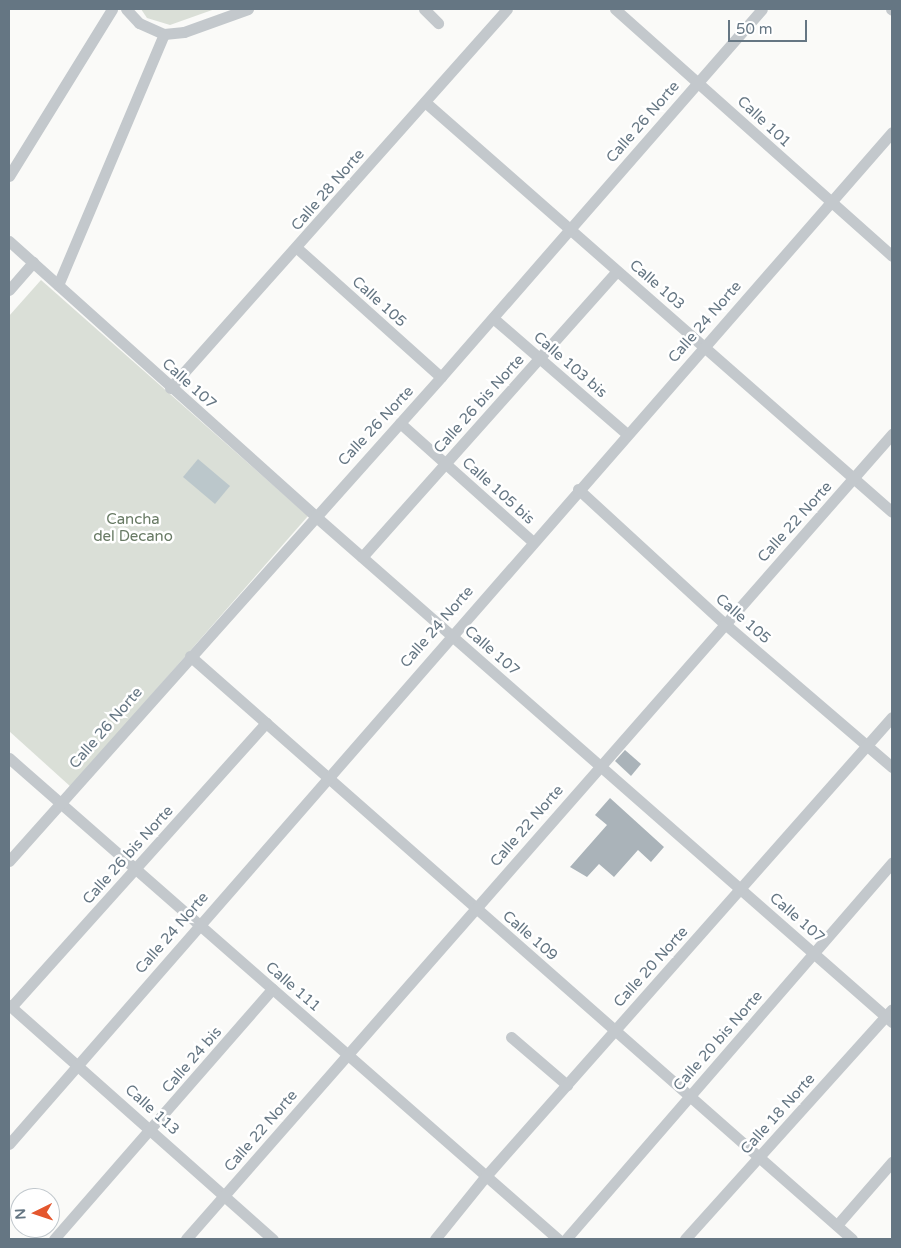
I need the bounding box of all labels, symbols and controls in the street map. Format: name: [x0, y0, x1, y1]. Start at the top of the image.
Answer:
scale bar: [731, 10, 810, 42]
text: 50 m: [736, 20, 773, 38]
street label: Calle 26 Norte: [603, 78, 683, 166]
street label: Calle 101: [733, 93, 795, 151]
street label: Calle 28 Norte: [288, 146, 368, 234]
street label: Calle 103: [626, 256, 688, 314]
street label: Calle 105: [348, 273, 410, 331]
street label: Calle 24 Norte: [665, 278, 745, 366]
street label: Calle 103 bis: [530, 328, 610, 402]
street label: Calle 26 bis Norte: [430, 351, 528, 457]
street label: Calle 107: [158, 355, 220, 413]
street label: Calle 26 Norte: [335, 382, 417, 470]
street label: Calle 105 bis: [458, 454, 538, 528]
street label: Calle 22 Norte: [754, 478, 836, 566]
park label: Cancha del Decano: [93, 510, 173, 545]
street label: Calle 24 Norte: [397, 583, 477, 671]
street label: Calle 105: [712, 590, 774, 648]
street label: Calle 107: [461, 622, 523, 680]
street label: Calle 26 Norte: [66, 684, 146, 772]
street label: Calle 22 Norte: [487, 782, 567, 870]
street label: Calle 26 bis Norte: [79, 802, 177, 908]
street label: Calle 24 Norte: [132, 889, 212, 977]
street label: Calle 107: [766, 889, 828, 947]
street label: Calle 109: [499, 907, 561, 965]
street label: Calle 20 Norte: [610, 923, 692, 1011]
street label: Calle 111: [262, 958, 324, 1016]
street label: Calle 20 bis Norte: [670, 987, 766, 1095]
street label: Calle 24 bis: [158, 1023, 226, 1097]
street label: Calle 18 Norte: [737, 1070, 819, 1158]
street label: Calle 113: [121, 1081, 183, 1139]
street label: Calle 22 Norte: [221, 1087, 301, 1175]
north arrow: [10, 1188, 60, 1238]
text: N: [12, 1208, 29, 1220]

